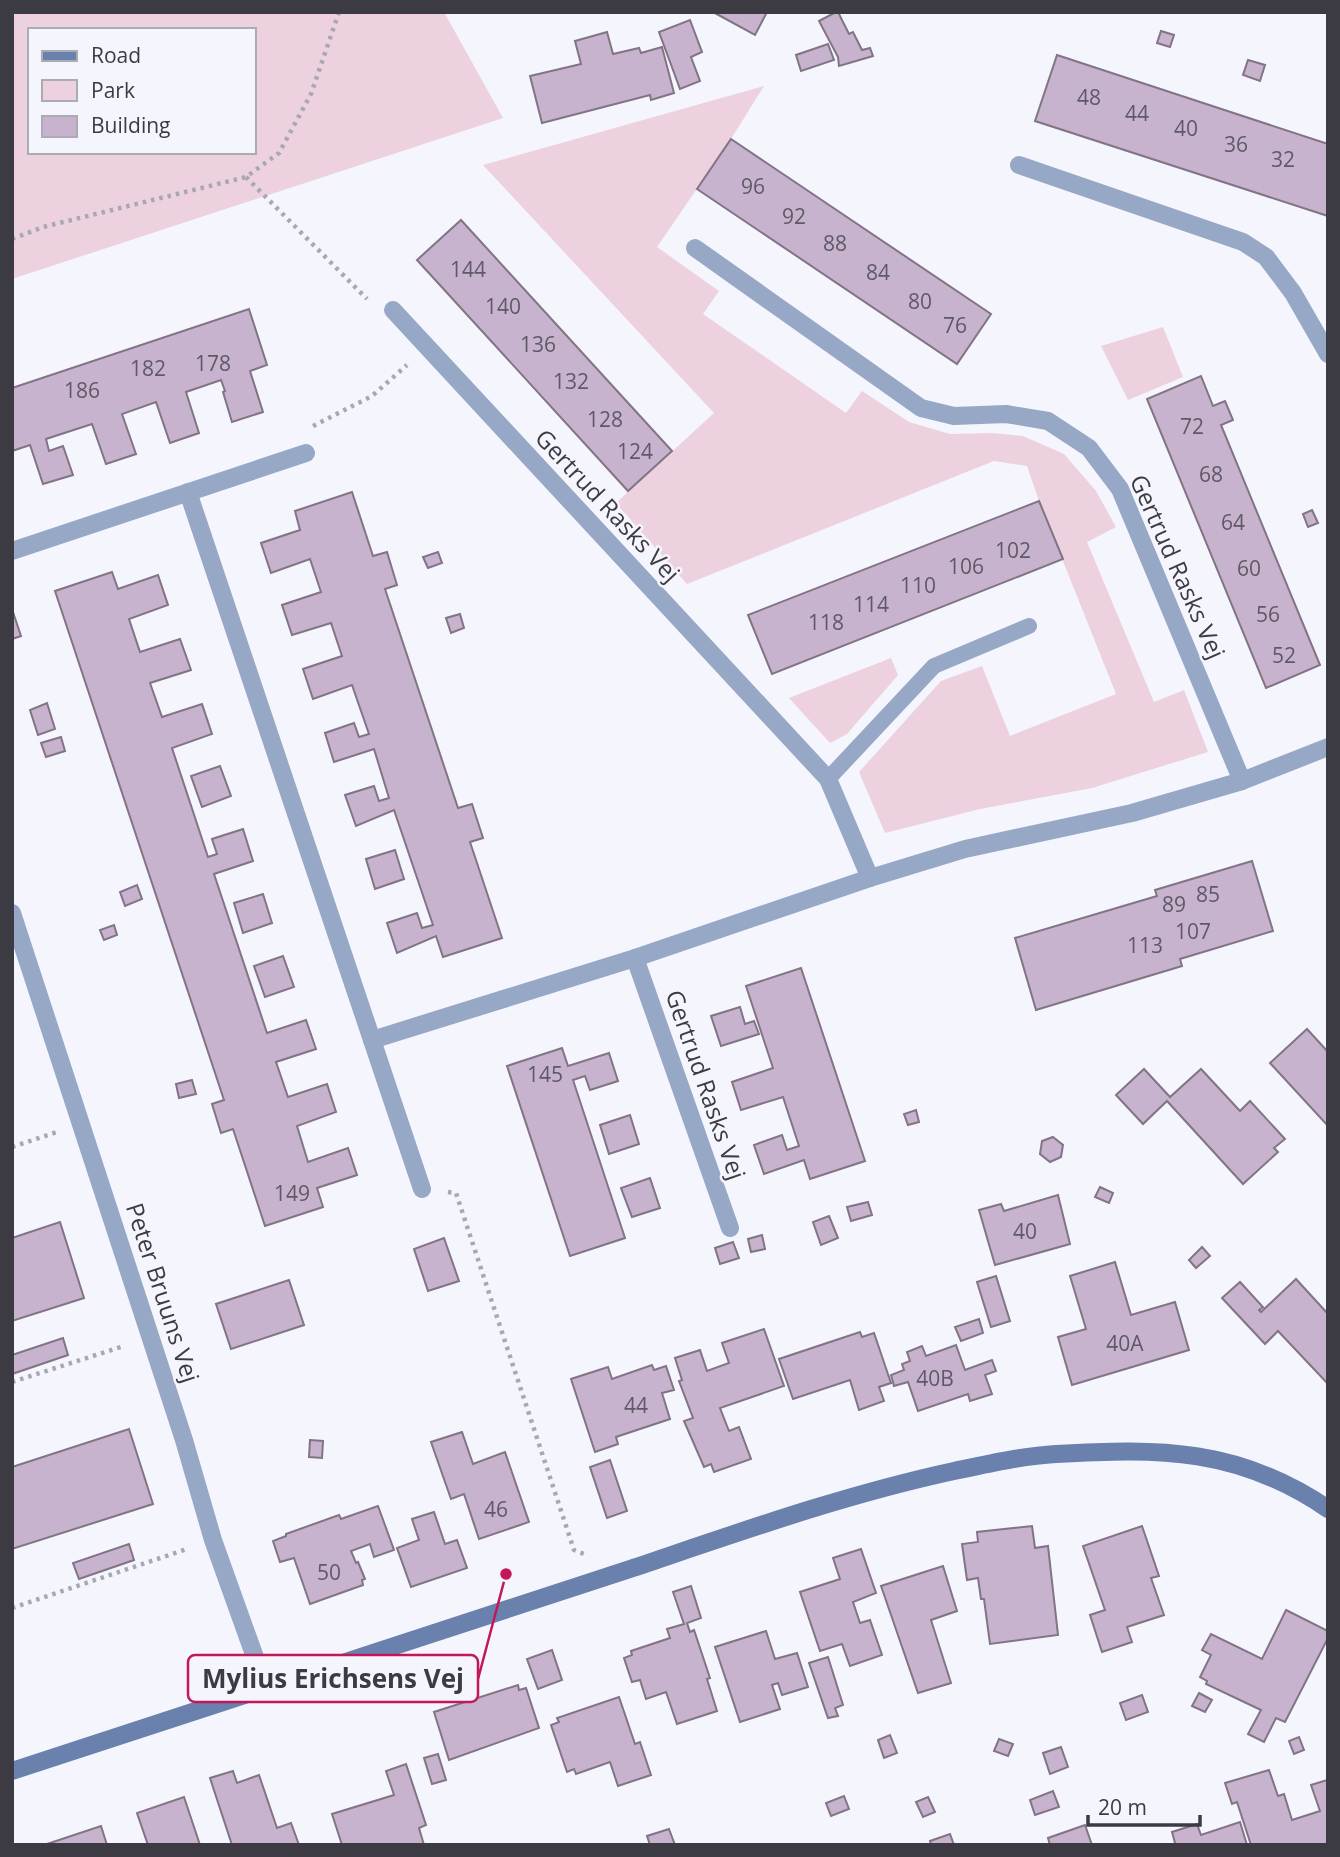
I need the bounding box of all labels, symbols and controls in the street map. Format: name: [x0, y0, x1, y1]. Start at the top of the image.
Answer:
legend: [28, 28, 256, 154]
text: Road: [91, 41, 141, 69]
text: Park: [91, 76, 135, 104]
house number: 48: [1077, 83, 1101, 111]
house number: 44: [1125, 99, 1149, 127]
text: Building: [91, 111, 170, 139]
house number: 40: [1174, 114, 1198, 142]
house number: 36: [1224, 130, 1248, 158]
house number: 32: [1271, 145, 1295, 173]
house number: 96: [741, 172, 765, 200]
house number: 92: [782, 202, 806, 230]
house number: 88: [823, 229, 847, 257]
house number: 144: [450, 255, 486, 283]
house number: 84: [866, 258, 890, 286]
house number: 80: [908, 287, 932, 315]
house number: 140: [485, 292, 521, 320]
house number: 76: [943, 311, 967, 339]
house number: 136: [520, 330, 556, 358]
house number: 178: [195, 349, 231, 377]
house number: 182: [130, 354, 166, 382]
house number: 132: [553, 367, 589, 395]
house number: 186: [64, 376, 100, 404]
house number: 128: [587, 405, 623, 433]
house number: 72: [1180, 412, 1204, 440]
street label: Gertrud Rasks Vej: [528, 421, 688, 589]
house number: 124: [617, 437, 653, 465]
house number: 68: [1199, 460, 1223, 488]
street label: Gertrud Rasks Vej: [1123, 469, 1234, 664]
house number: 64: [1221, 508, 1245, 536]
house number: 102: [995, 536, 1031, 564]
house number: 106: [948, 552, 984, 580]
house number: 60: [1237, 554, 1261, 582]
house number: 110: [900, 571, 936, 599]
house number: 114: [853, 590, 889, 618]
house number: 56: [1256, 600, 1280, 628]
house number: 118: [808, 608, 844, 636]
house number: 52: [1272, 641, 1296, 669]
house number: 85: [1196, 880, 1220, 908]
house number: 89: [1162, 890, 1186, 918]
house number: 107: [1175, 917, 1211, 945]
house number: 113: [1127, 931, 1163, 959]
street label: Gertrud Rasks Vej: [659, 985, 754, 1184]
house number: 145: [527, 1060, 563, 1088]
house number: 149: [274, 1179, 310, 1207]
street label: Peter Bruuns Vej: [119, 1199, 208, 1387]
house number: 40: [1013, 1217, 1037, 1245]
house number: 40A: [1106, 1329, 1144, 1357]
house number: 40B: [916, 1364, 954, 1392]
house number: 44: [624, 1391, 648, 1419]
house number: 46: [484, 1495, 508, 1523]
house number: 50: [317, 1558, 341, 1586]
callout: Mylius Erichsens Vej: [188, 1655, 478, 1702]
text: Mylius Erichsens Vej: [202, 1660, 464, 1696]
scale bar: [1088, 1784, 1200, 1828]
text: 20 m: [1098, 1793, 1147, 1821]

